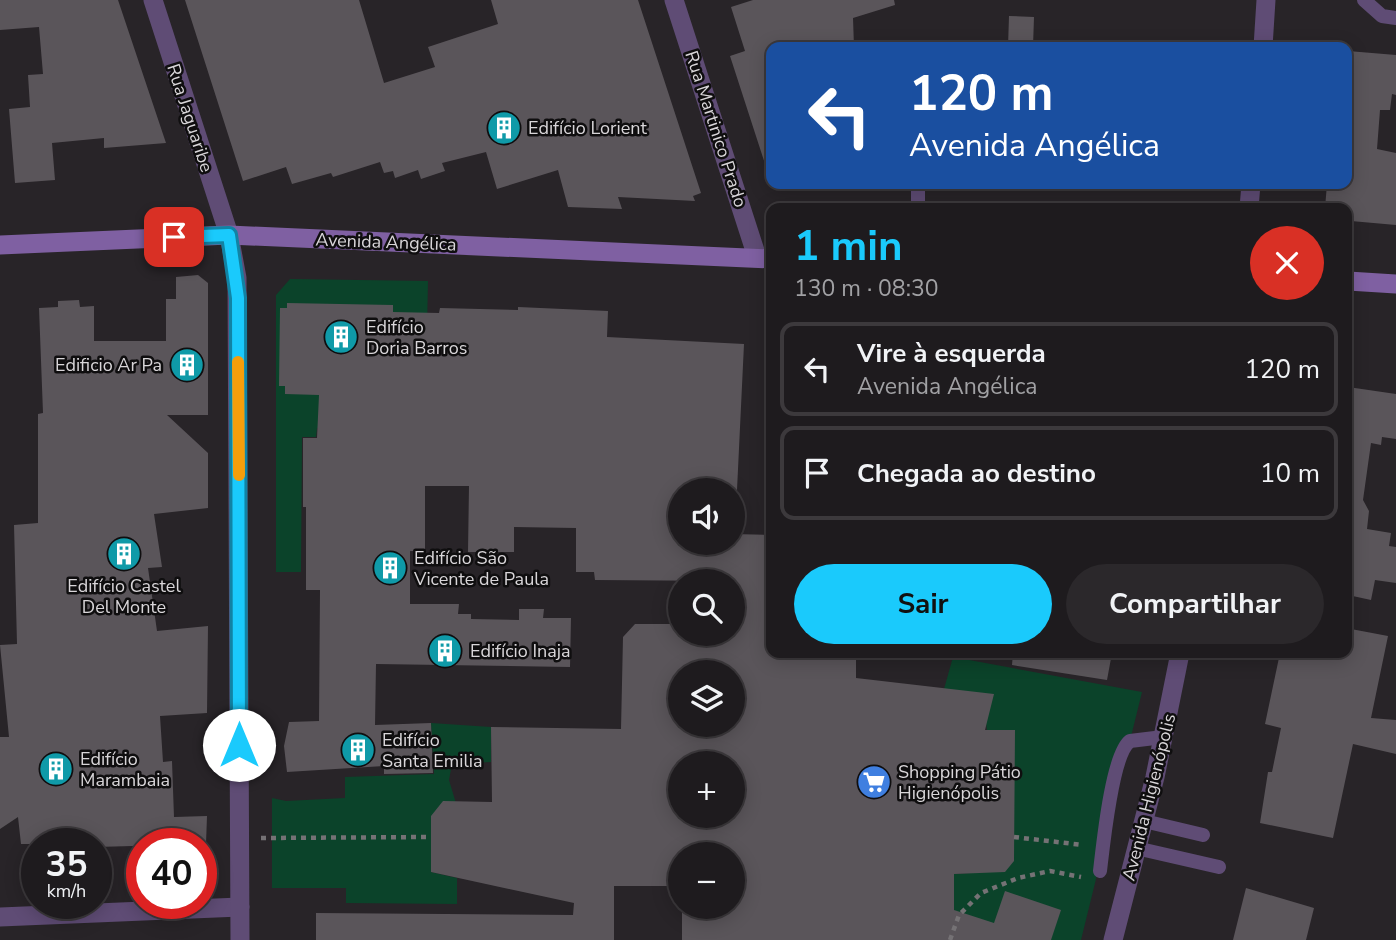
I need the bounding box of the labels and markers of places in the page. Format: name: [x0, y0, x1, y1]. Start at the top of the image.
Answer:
building icon: Edifício Lorient: [485, 109, 523, 147]
place label: Edifício Lorient: [528, 116, 648, 140]
pin: [144, 207, 204, 267]
place label: Edifício Doria Barros: [366, 315, 467, 360]
building icon: Edifício Doria Barros: [322, 318, 360, 356]
building icon: Edificio Ar Pa: [168, 346, 206, 384]
place label: Edificio Ar Pa: [55, 353, 162, 377]
building icon: Edifício Castel Del Monte: [105, 535, 143, 573]
place label: Edifício São Vicente de Paula: [413, 546, 549, 591]
building icon: Edifício São Vicente de Paula: [371, 549, 409, 587]
place label: Edifício Castel Del Monte: [67, 574, 181, 619]
building icon: Edifício Inaja: [426, 632, 464, 670]
place label: Edifício Inaja: [470, 639, 571, 663]
place label: Edifício Santa Emilia: [382, 728, 482, 773]
building icon: Edifício Santa Emilia: [339, 731, 377, 769]
place label: Edifício Marambaia: [80, 747, 170, 792]
building icon: Edifício Marambaia: [37, 750, 75, 788]
place label: Shopping Pátio Higienópolis: [898, 760, 1021, 805]
supermarket icon: Shopping Pátio Higienópolis: [855, 763, 893, 801]

